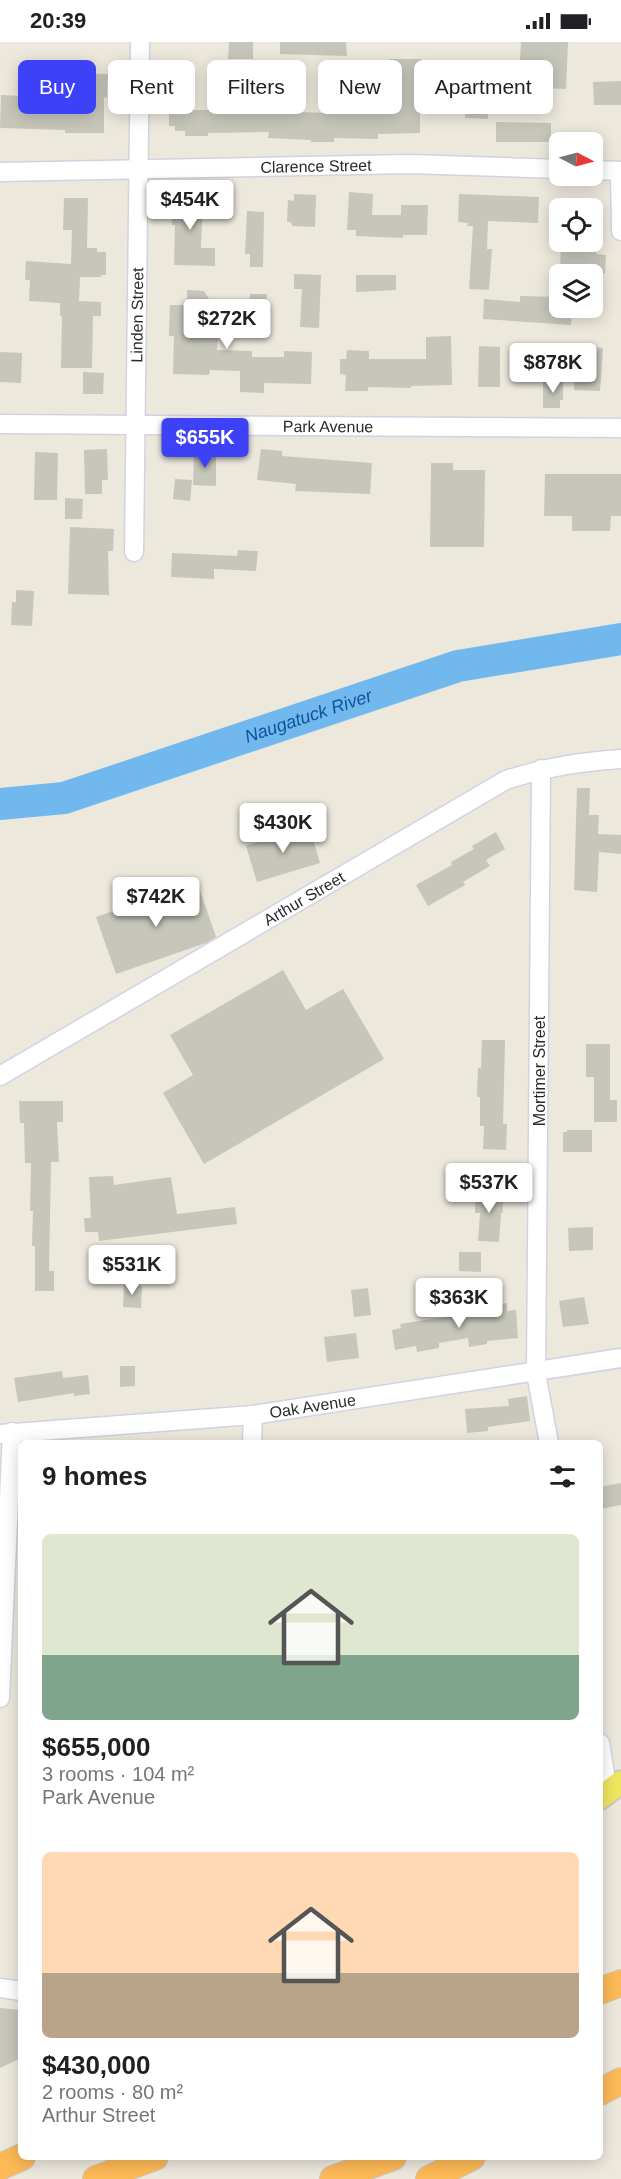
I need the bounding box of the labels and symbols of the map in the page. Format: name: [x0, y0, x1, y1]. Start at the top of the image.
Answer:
north arrow: [549, 132, 603, 186]
street label: Clarence Street: [260, 157, 372, 176]
pin: $454K: [148, 180, 232, 231]
street label: Linden Street: [128, 267, 146, 363]
pin: $272K: [185, 299, 269, 350]
pin: $878K: [511, 343, 595, 394]
pin: $655K: [163, 418, 247, 469]
street label: Park Avenue: [283, 418, 373, 435]
water label: Naugatuck River: [242, 685, 376, 747]
pin: $430K: [241, 803, 325, 854]
street label: Arthur Street: [261, 868, 348, 929]
pin: $742K: [114, 877, 198, 928]
street label: Mortimer Street: [531, 1015, 548, 1126]
pin: $537K: [447, 1163, 531, 1214]
pin: $531K: [90, 1245, 174, 1296]
pin: $363K: [417, 1278, 501, 1329]
street label: Oak Avenue: [268, 1391, 357, 1421]

